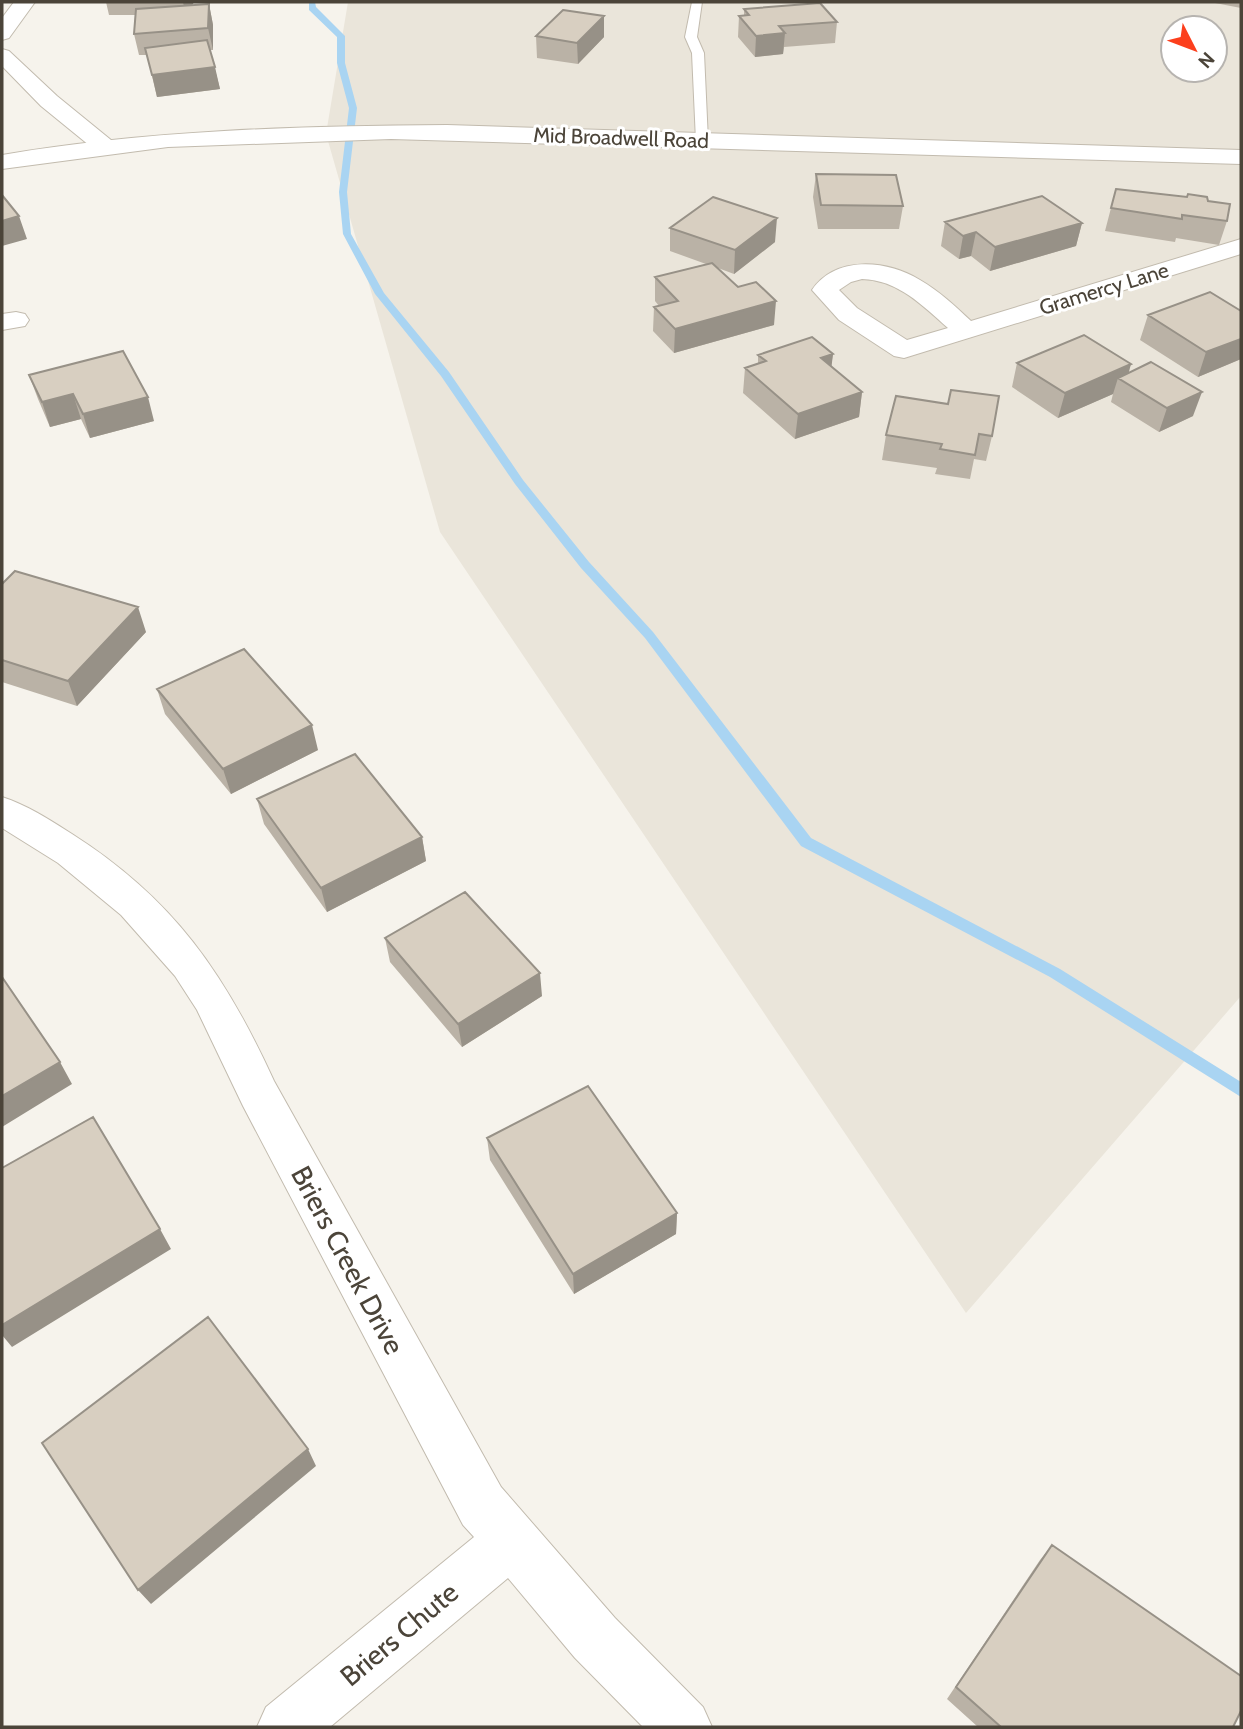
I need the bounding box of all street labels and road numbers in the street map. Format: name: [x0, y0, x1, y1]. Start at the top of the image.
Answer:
street label: Mid Broadwell Road: [533, 122, 709, 153]
street label: Gramercy Lane: [1036, 257, 1172, 320]
street label: Briers Creek Drive: [284, 1160, 412, 1360]
street label: Briers Chute: [333, 1575, 465, 1693]

